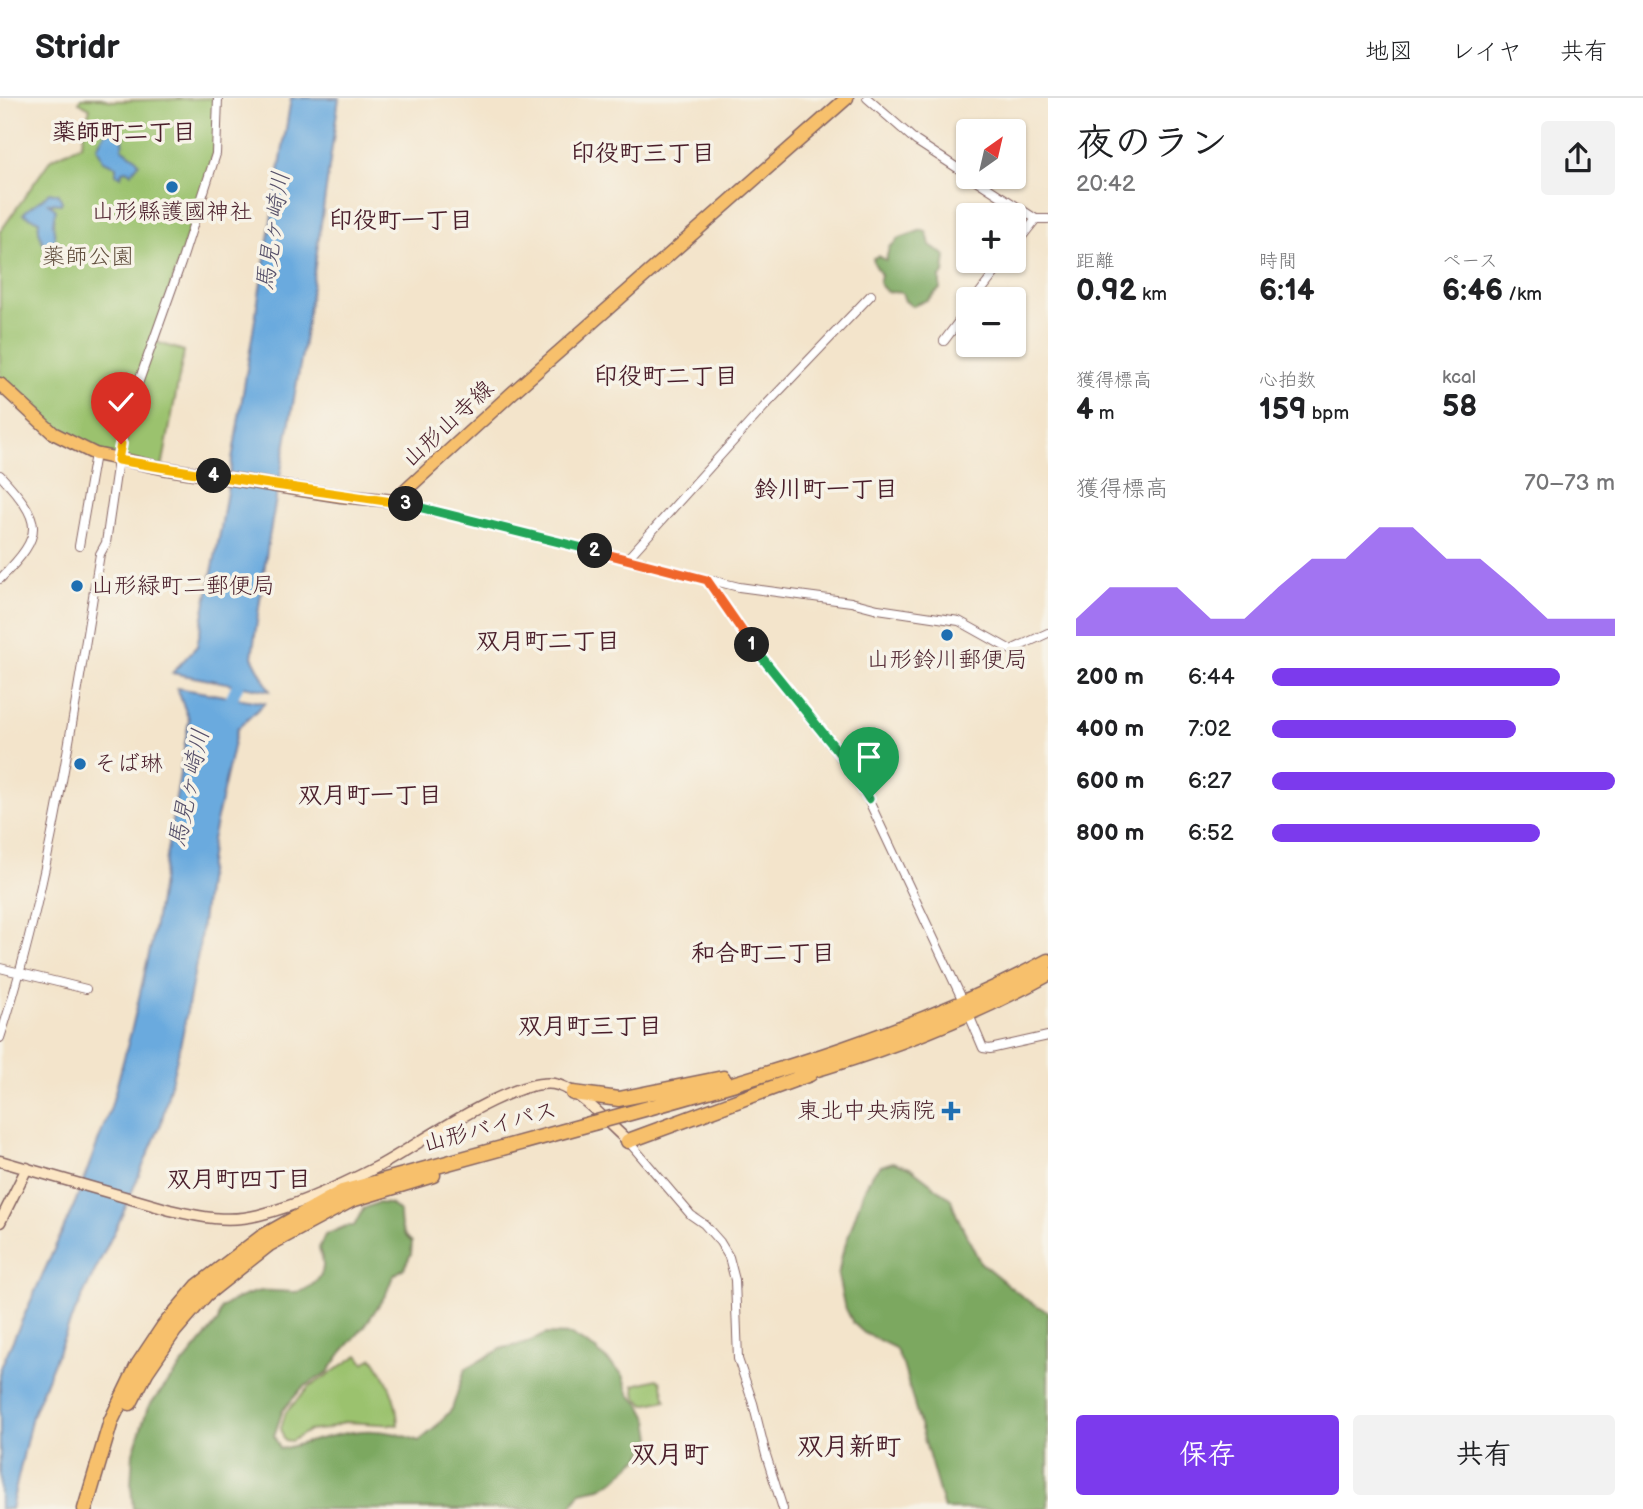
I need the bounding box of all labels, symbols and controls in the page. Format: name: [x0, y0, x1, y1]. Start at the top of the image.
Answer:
text: Stridr: [35, 28, 120, 68]
text: 地図: [1365, 37, 1413, 66]
text: レイヤ: [1451, 37, 1522, 66]
text: 共有: [1560, 37, 1608, 66]
district label: 薬師町二丁目: [52, 118, 196, 147]
north arrow: [956, 119, 1026, 189]
map controls: [956, 119, 1026, 357]
text: 夜のラン: [1076, 121, 1228, 166]
button: share: [1541, 121, 1615, 195]
district label: 印役町三丁目: [571, 139, 715, 168]
water label: 馬見ヶ崎川: [250, 170, 296, 292]
text: 20:42: [1076, 170, 1135, 198]
marker: 山形縣護國神社: [164, 179, 180, 195]
place label: 山形縣護國神社: [92, 198, 253, 226]
button: +: [956, 203, 1026, 273]
district label: 印役町一丁目: [329, 206, 473, 235]
park label: 薬師公園: [42, 243, 134, 271]
text: 距離: [1076, 250, 1114, 273]
text: 時間: [1259, 250, 1297, 273]
text: ペース: [1442, 250, 1498, 273]
text: 0.92: [1076, 273, 1137, 309]
text: 6:14: [1259, 273, 1315, 309]
text: 6:46: [1442, 273, 1503, 309]
text: km: [1137, 283, 1167, 306]
text: /km: [1503, 283, 1542, 306]
button: −: [956, 287, 1026, 357]
district label: 印役町二丁目: [594, 362, 738, 391]
text: kcal: [1442, 366, 1476, 389]
text: 獲得標高: [1076, 369, 1152, 392]
text: 心拍数: [1259, 369, 1316, 392]
pin: [91, 372, 151, 444]
street label: 山形山寺線: [396, 375, 500, 473]
icon: check: [102, 383, 140, 421]
text: 58: [1442, 389, 1477, 425]
text: 4: [1076, 392, 1094, 428]
text: 159: [1259, 392, 1307, 428]
text: m: [1094, 402, 1115, 425]
text: bpm: [1307, 402, 1349, 425]
pin: 4: [196, 458, 232, 494]
text: 4: [208, 464, 219, 487]
text: 70–73 m: [1524, 469, 1615, 497]
district label: 鈴川町一丁目: [754, 475, 898, 504]
text: 獲得標高: [1076, 475, 1168, 503]
pin: 3: [388, 486, 424, 522]
text: 3: [400, 492, 411, 515]
pin: 2: [578, 533, 612, 568]
text: 2: [589, 539, 600, 562]
place label: 山形緑町二郵便局: [91, 572, 275, 600]
marker: 山形緑町二郵便局: [69, 578, 85, 594]
district label: 双月町二丁目: [476, 627, 620, 656]
marker: 山形鈴川郵便局: [939, 627, 955, 643]
pin: 1: [734, 628, 770, 662]
text: 1: [748, 633, 756, 656]
place label: 山形鈴川郵便局: [867, 646, 1028, 674]
text: 200 m: [1076, 663, 1144, 691]
text: 6:44: [1188, 663, 1235, 691]
text: 400 m: [1076, 715, 1144, 743]
text: 7:02: [1188, 715, 1231, 743]
water label: 馬見ヶ崎川: [162, 726, 216, 850]
pin: [839, 727, 899, 799]
icon: arrive: [850, 738, 888, 776]
place label: そば琳: [94, 750, 163, 778]
marker: そば琳: [72, 756, 88, 772]
text: 600 m: [1076, 767, 1144, 795]
text: 6:27: [1188, 767, 1232, 795]
district label: 双月町一丁目: [298, 781, 442, 810]
text: 800 m: [1076, 819, 1144, 847]
text: 6:52: [1188, 819, 1233, 847]
district label: 和合町二丁目: [691, 939, 835, 968]
district label: 双月町三丁目: [518, 1012, 662, 1041]
street label: 山形バイパス: [420, 1096, 560, 1158]
place label: 東北中央病院: [797, 1097, 935, 1125]
marker: 東北中央病院: [941, 1101, 961, 1121]
district label: 双月町四丁目: [167, 1165, 311, 1194]
button: 保存: [1076, 1415, 1339, 1495]
button: 共有: [1353, 1415, 1615, 1495]
district label: 双月新町: [797, 1432, 901, 1463]
district label: 双月町: [631, 1440, 709, 1471]

